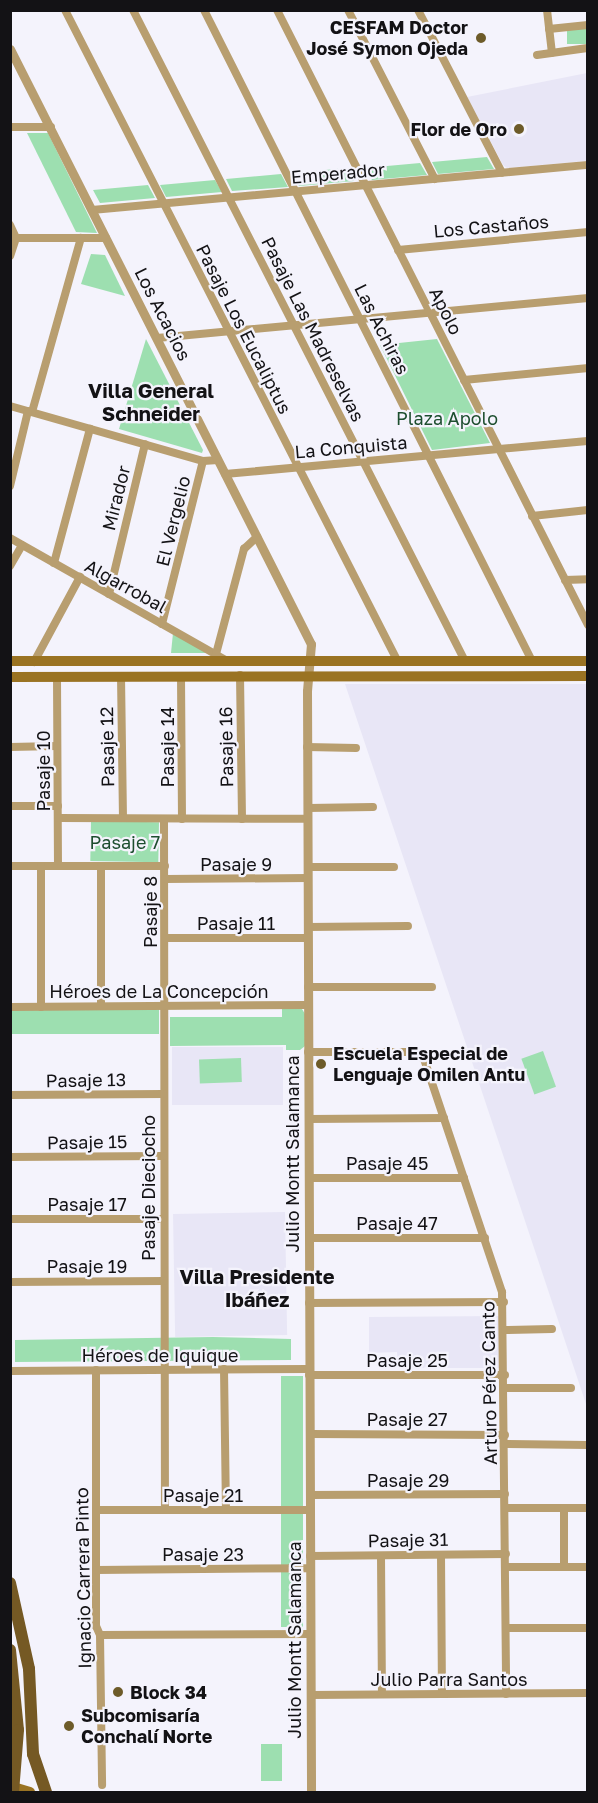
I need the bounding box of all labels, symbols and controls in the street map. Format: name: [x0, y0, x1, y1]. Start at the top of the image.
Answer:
place label: CESFAM Doctor José Symon Ojeda: [306, 17, 468, 60]
marker: CESFAM Doctor José Symon Ojeda: [472, 29, 490, 47]
place label: Flor de Oro: [410, 118, 507, 140]
marker: Flor de Oro: [512, 122, 526, 136]
street label: Emperador: [290, 158, 386, 188]
street label: Los Castaños: [432, 210, 550, 242]
street label: Pasaje Las Madreselvas: [257, 233, 369, 425]
street label: Pasaje Los Eucaliptus: [192, 241, 296, 417]
street label: Los Acacios: [130, 264, 196, 364]
street label: Las Achiras: [350, 280, 414, 378]
street label: Apolo: [425, 284, 467, 338]
district label: Villa General Schneider: [88, 379, 214, 426]
park label: Plaza Apolo: [396, 407, 498, 429]
street label: La Conquista: [294, 431, 408, 463]
street label: Mirador: [98, 463, 134, 533]
street label: El Vergelio: [151, 474, 195, 568]
street label: Algarrobal: [81, 555, 171, 617]
street label: Pasaje 16: [214, 706, 238, 788]
street label: Pasaje 12: [95, 707, 119, 787]
street label: Pasaje 14: [156, 707, 178, 787]
street label: Pasaje 10: [32, 730, 54, 812]
park label: Pasaje 7: [90, 831, 160, 853]
street label: Pasaje 9: [200, 853, 272, 875]
street label: Pasaje 8: [139, 876, 161, 948]
street label: Pasaje 11: [197, 912, 275, 934]
street label: Héroes de La Concepción: [49, 980, 269, 1002]
place label: Escuela Especial de Lenguaje Omilen Antu: [333, 1043, 525, 1086]
street label: Julio Montt Salamanca: [281, 1055, 303, 1253]
marker: Escuela Especial de Lenguaje Omilen Antu: [314, 1057, 328, 1071]
street label: Pasaje 13: [46, 1068, 126, 1092]
street label: Pasaje Dieciocho: [137, 1115, 159, 1261]
street label: Pasaje 15: [47, 1130, 127, 1154]
street label: Pasaje 45: [346, 1152, 428, 1174]
street label: Pasaje 17: [47, 1193, 127, 1215]
street label: Pasaje 47: [356, 1212, 438, 1234]
street label: Pasaje 19: [47, 1255, 127, 1277]
district label: Villa Presidente Ibáñez: [179, 1265, 335, 1312]
street label: Arturo Pérez Canto: [477, 1301, 501, 1465]
street label: Héroes de Iquique: [81, 1344, 239, 1366]
street label: Pasaje 25: [366, 1349, 448, 1371]
street label: Pasaje 27: [366, 1408, 448, 1430]
street label: Pasaje 29: [367, 1469, 449, 1491]
street label: Pasaje 21: [163, 1484, 243, 1506]
street label: Ignacio Carrera Pinto: [71, 1487, 95, 1669]
street label: Pasaje 31: [368, 1528, 448, 1552]
street label: Julio Montt Salamanca: [283, 1541, 305, 1739]
street label: Pasaje 23: [162, 1543, 244, 1565]
street label: Julio Parra Santos: [370, 1668, 528, 1690]
place label: Block 34: [130, 1681, 207, 1703]
marker: Block 34: [111, 1685, 125, 1699]
place label: Subcomisaría Conchalí Norte: [81, 1705, 212, 1748]
marker: Subcomisaría Conchalí Norte: [62, 1719, 76, 1733]

